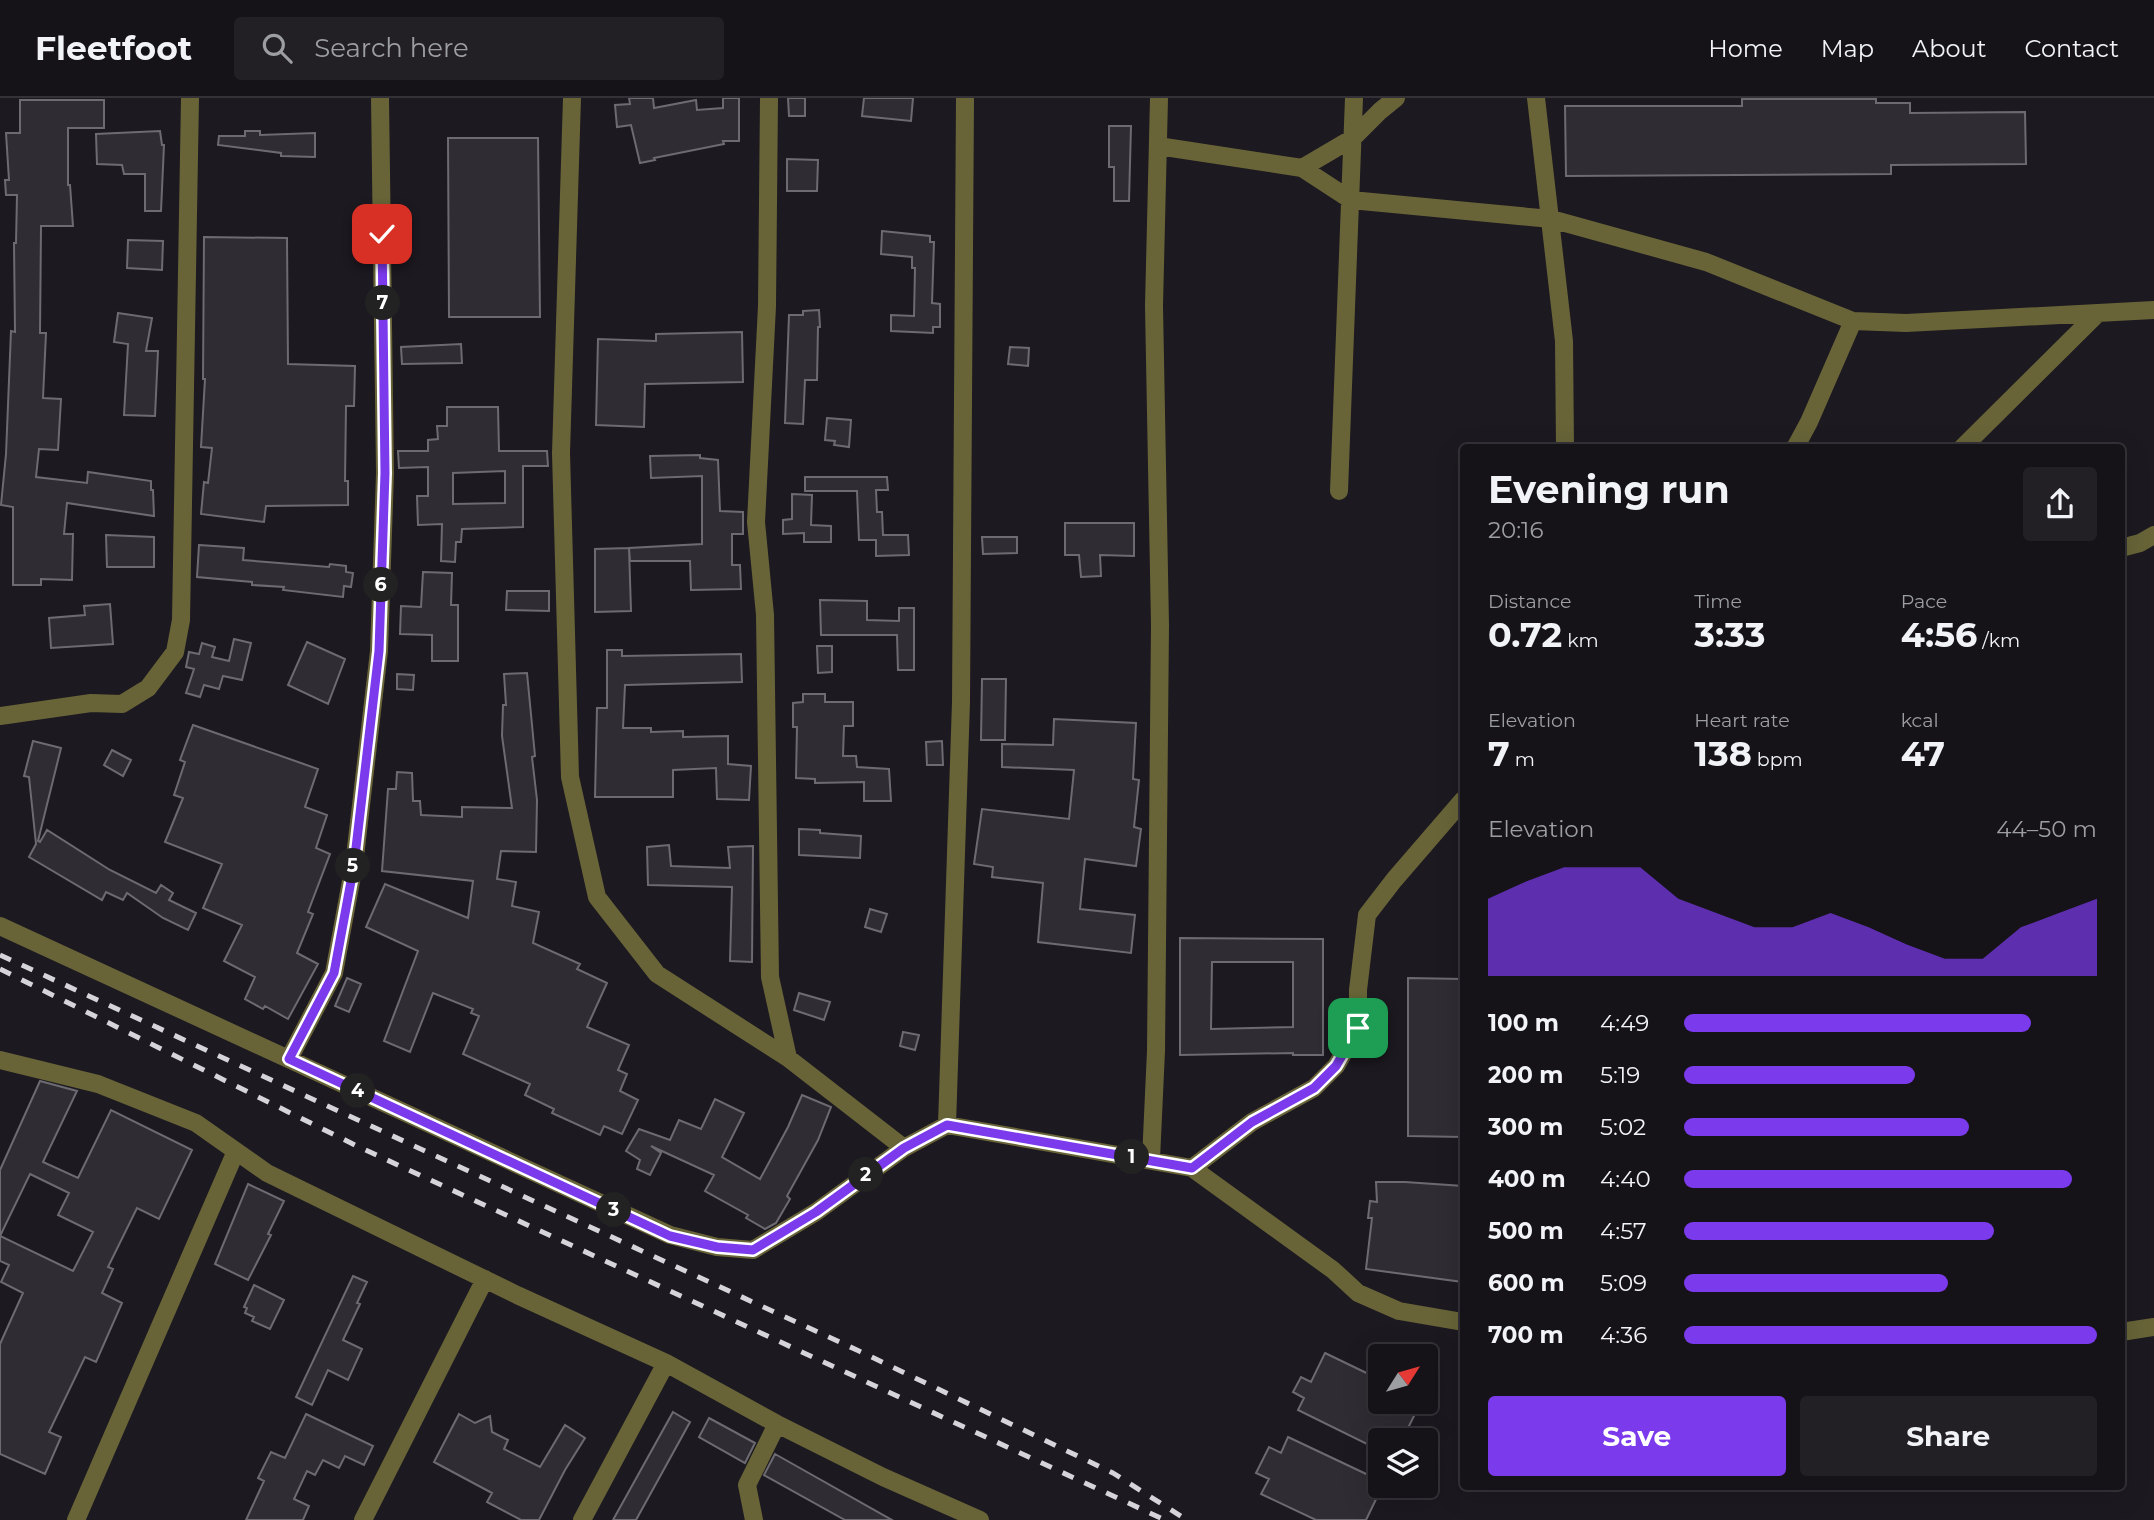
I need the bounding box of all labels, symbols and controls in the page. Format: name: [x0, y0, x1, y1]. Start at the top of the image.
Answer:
search box: [234, 17, 724, 80]
text: Fleetfoot: [35, 28, 192, 68]
icon: search: [258, 29, 296, 67]
text: Search here: [314, 32, 469, 64]
text: Home: [1708, 34, 1783, 63]
text: Map: [1821, 34, 1874, 63]
text: About: [1912, 34, 1986, 63]
text: Contact: [2024, 34, 2119, 63]
pin: [352, 204, 412, 264]
icon: check: [363, 215, 401, 253]
pin: 7: [366, 286, 400, 320]
text: 7: [377, 291, 388, 314]
text: Evening run: [1488, 466, 1730, 513]
button: share: [2023, 467, 2097, 541]
text: 20:16: [1488, 516, 1543, 544]
pin: 6: [364, 568, 398, 602]
text: 6: [374, 573, 387, 596]
text: Distance: [1488, 590, 1571, 613]
text: Time: [1694, 590, 1742, 613]
text: Pace: [1901, 590, 1947, 613]
text: 0.72: [1488, 613, 1562, 656]
text: 3:33: [1694, 613, 1765, 656]
text: 4:56: [1901, 613, 1977, 656]
text: km: [1562, 629, 1599, 652]
text: /km: [1977, 629, 2020, 652]
text: Elevation: [1488, 709, 1576, 732]
text: Heart rate: [1694, 709, 1790, 732]
text: kcal: [1901, 709, 1939, 732]
text: 7: [1488, 732, 1510, 775]
text: 138: [1694, 732, 1752, 775]
text: 47: [1901, 732, 1945, 775]
text: m: [1510, 748, 1535, 771]
text: bpm: [1752, 748, 1803, 771]
text: Elevation: [1488, 815, 1594, 843]
text: 44–50 m: [1996, 815, 2097, 843]
pin: 5: [336, 848, 370, 884]
text: 5: [347, 854, 358, 877]
pin: [1328, 998, 1388, 1058]
icon: arrive: [1339, 1009, 1377, 1047]
text: 100 m: [1488, 1009, 1559, 1037]
text: 4:49: [1600, 1009, 1649, 1037]
text: 200 m: [1488, 1061, 1563, 1089]
text: 5:19: [1600, 1061, 1640, 1089]
pin: 4: [340, 1074, 376, 1108]
text: 4: [351, 1079, 364, 1102]
text: 300 m: [1488, 1113, 1564, 1141]
text: 5:02: [1600, 1113, 1646, 1141]
pin: 1: [1114, 1140, 1150, 1174]
text: 1: [1128, 1145, 1135, 1168]
pin: 2: [848, 1158, 884, 1192]
text: 2: [860, 1163, 871, 1186]
text: 400 m: [1488, 1165, 1566, 1193]
text: 4:40: [1600, 1165, 1651, 1193]
pin: 3: [596, 1192, 632, 1228]
text: 3: [608, 1198, 619, 1221]
text: 500 m: [1488, 1217, 1564, 1245]
text: 4:57: [1600, 1217, 1646, 1245]
text: 600 m: [1488, 1269, 1565, 1297]
text: 5:09: [1600, 1269, 1647, 1297]
text: 700 m: [1488, 1321, 1564, 1349]
text: 4:36: [1600, 1321, 1647, 1349]
north arrow: [1368, 1344, 1438, 1414]
map controls: [1368, 1344, 1438, 1498]
button: Save: [1488, 1396, 1786, 1476]
button: Share: [1800, 1396, 2097, 1476]
button: layers: [1368, 1428, 1438, 1498]

